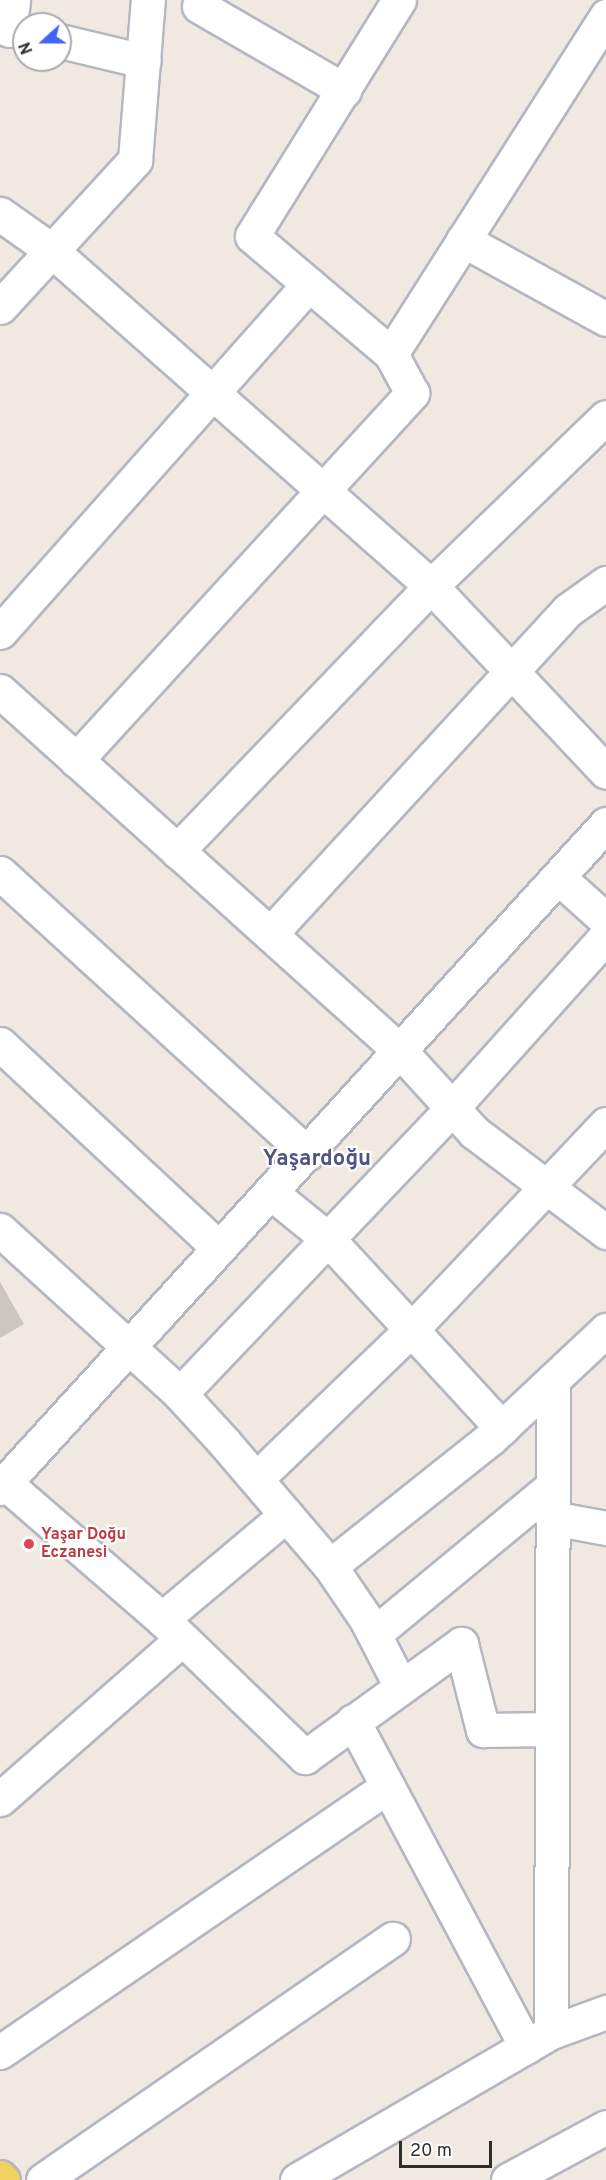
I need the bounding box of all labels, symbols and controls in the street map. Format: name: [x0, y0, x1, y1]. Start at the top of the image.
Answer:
north arrow: [12, 12, 72, 72]
text: N: [16, 39, 38, 57]
district label: Yaşardoğu: [263, 1147, 371, 1173]
place label: Yaşar Doğu Eczanesi: [41, 1525, 126, 1563]
marker: Yaşar Doğu Eczanesi: [22, 1537, 36, 1551]
scale bar: [402, 2129, 495, 2167]
text: 20 m: [410, 2140, 452, 2163]

